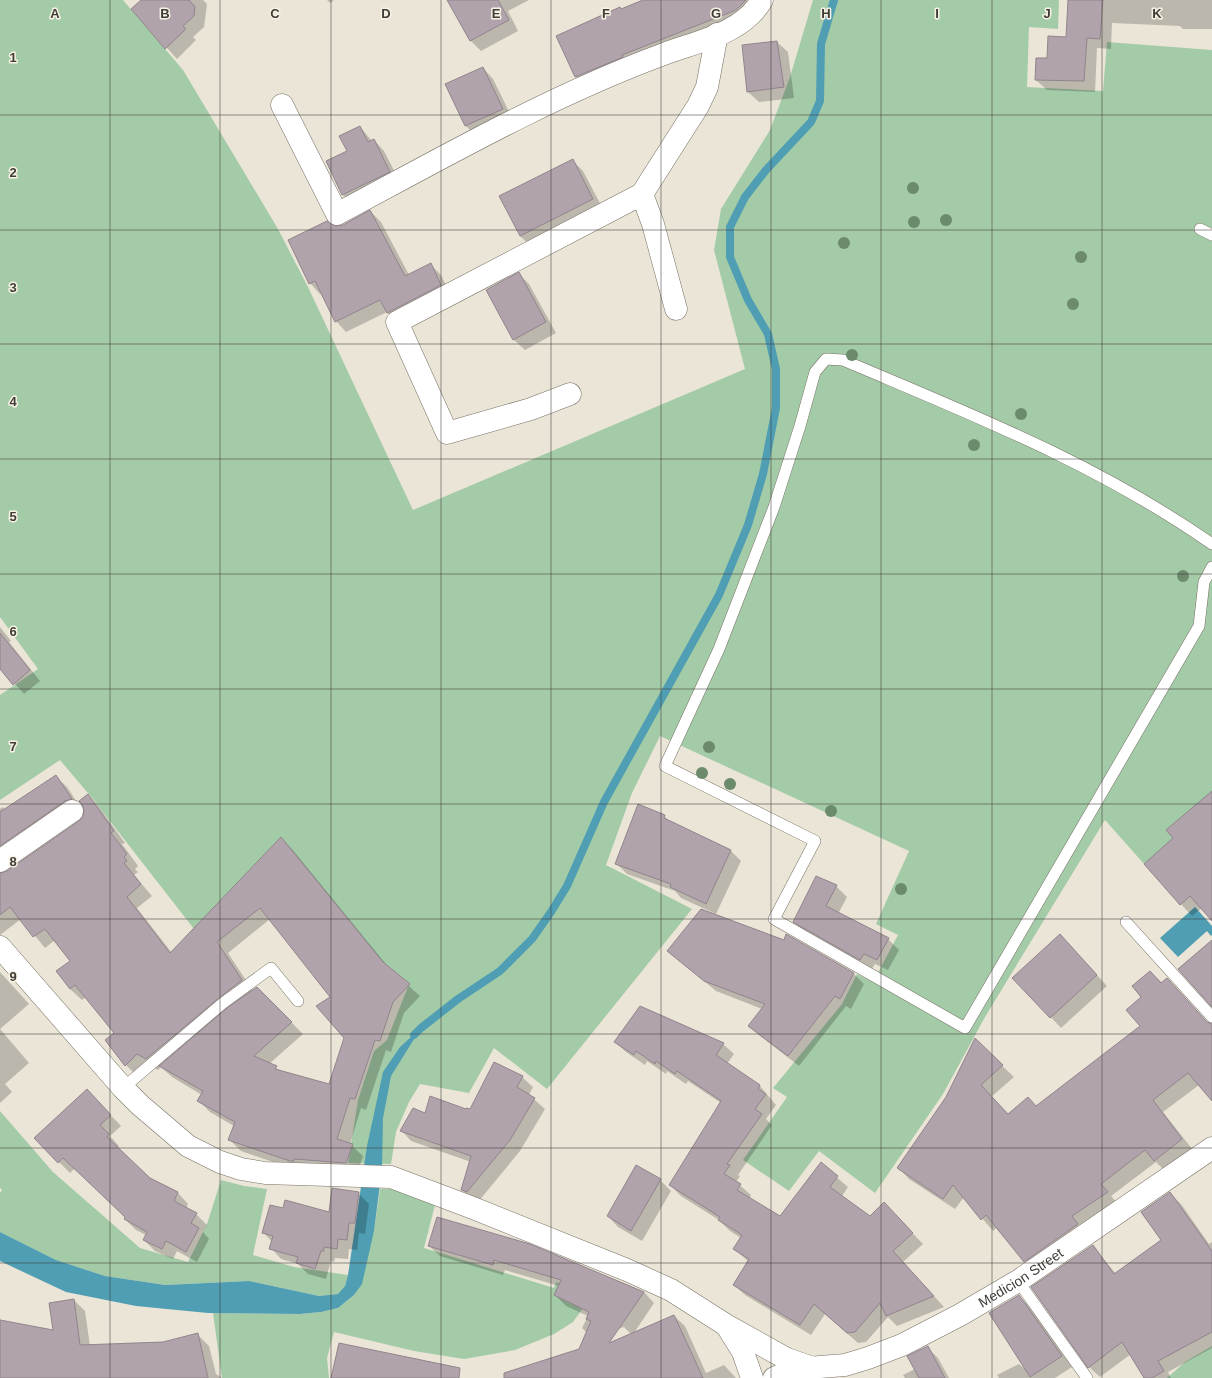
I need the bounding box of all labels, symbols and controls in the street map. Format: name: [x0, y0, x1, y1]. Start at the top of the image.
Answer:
text: A: [50, 6, 60, 21]
text: B: [160, 6, 170, 21]
text: C: [270, 6, 280, 21]
text: D: [381, 6, 391, 21]
text: E: [492, 6, 501, 21]
text: F: [602, 6, 610, 21]
text: G: [711, 6, 721, 21]
text: H: [821, 6, 831, 21]
text: I: [935, 6, 939, 21]
text: J: [1043, 6, 1051, 21]
text: K: [1152, 6, 1162, 21]
text: 1: [9, 50, 17, 65]
text: 2: [9, 165, 17, 180]
text: 3: [9, 280, 17, 295]
text: 4: [9, 394, 17, 409]
text: 5: [9, 509, 17, 524]
text: 6: [9, 624, 17, 639]
text: 7: [9, 739, 17, 754]
text: 8: [9, 854, 17, 869]
text: 9: [9, 969, 17, 984]
street label: Medicion Street: [975, 1245, 1066, 1310]

